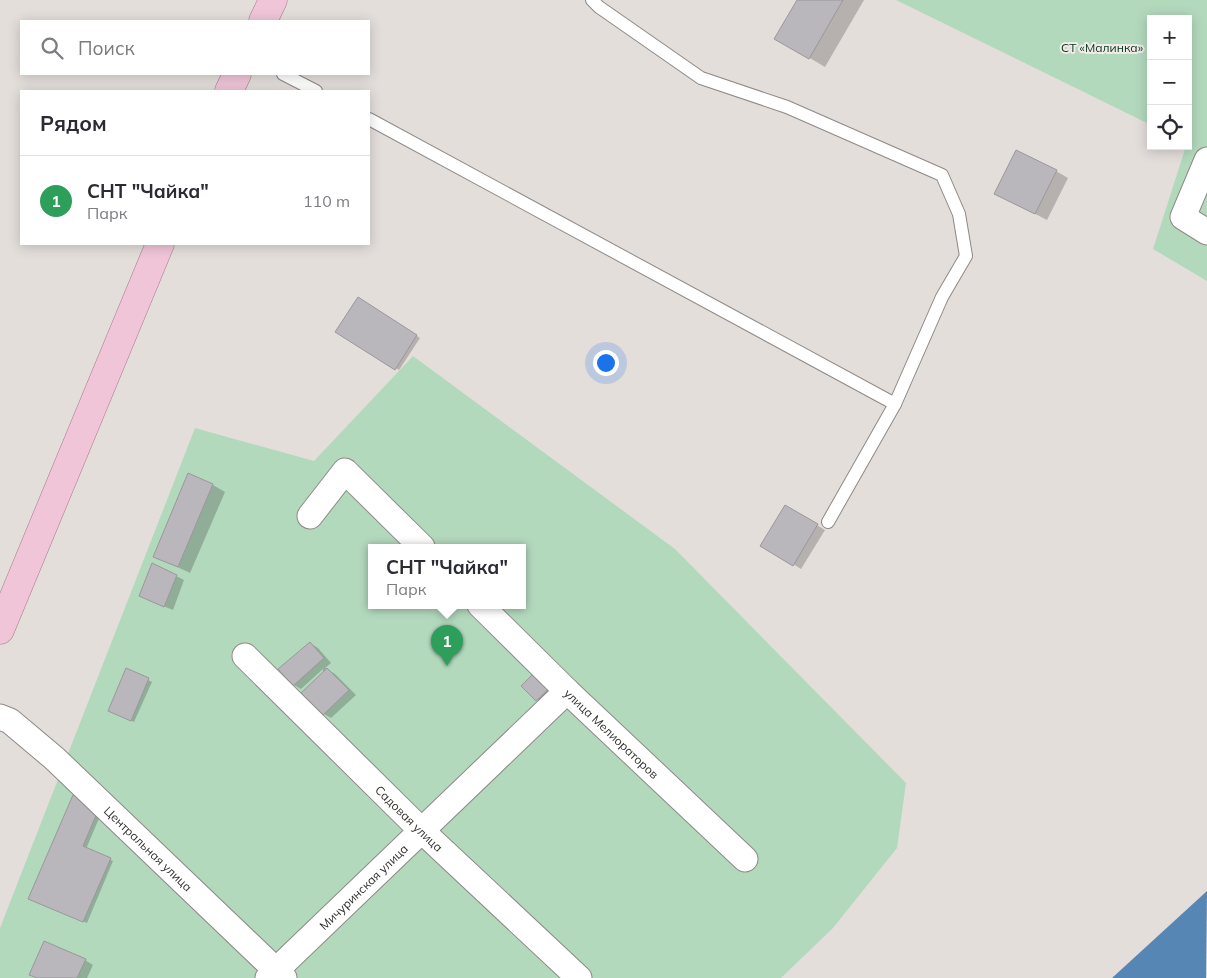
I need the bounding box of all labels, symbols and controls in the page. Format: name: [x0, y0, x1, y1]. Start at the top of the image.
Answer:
map controls: [1147, 15, 1192, 150]
button: +: [1147, 15, 1192, 60]
search box: [20, 20, 370, 75]
icon: search: [38, 34, 66, 62]
text: Поиск: [78, 36, 135, 60]
park label: CТ «Малинка»: [1061, 40, 1144, 55]
button: −: [1147, 60, 1192, 105]
button: locate: [1147, 105, 1192, 150]
text: Рядом: [40, 110, 107, 136]
text: СНТ "Чайка": [87, 179, 209, 203]
text: 1: [51, 191, 61, 211]
text: 110 m: [303, 191, 350, 211]
text: Парк: [87, 203, 127, 223]
your location: [593, 350, 619, 376]
popup: [368, 544, 526, 609]
text: СНТ "Чайка": [386, 555, 508, 579]
text: Парк: [386, 579, 426, 599]
pin: 1: [431, 625, 463, 666]
street label: улица Мелиораторов: [561, 685, 662, 782]
street label: Садовая улица: [373, 782, 446, 854]
street label: Центральная улица: [101, 803, 196, 894]
street label: Мичуринская улица: [316, 841, 411, 932]

